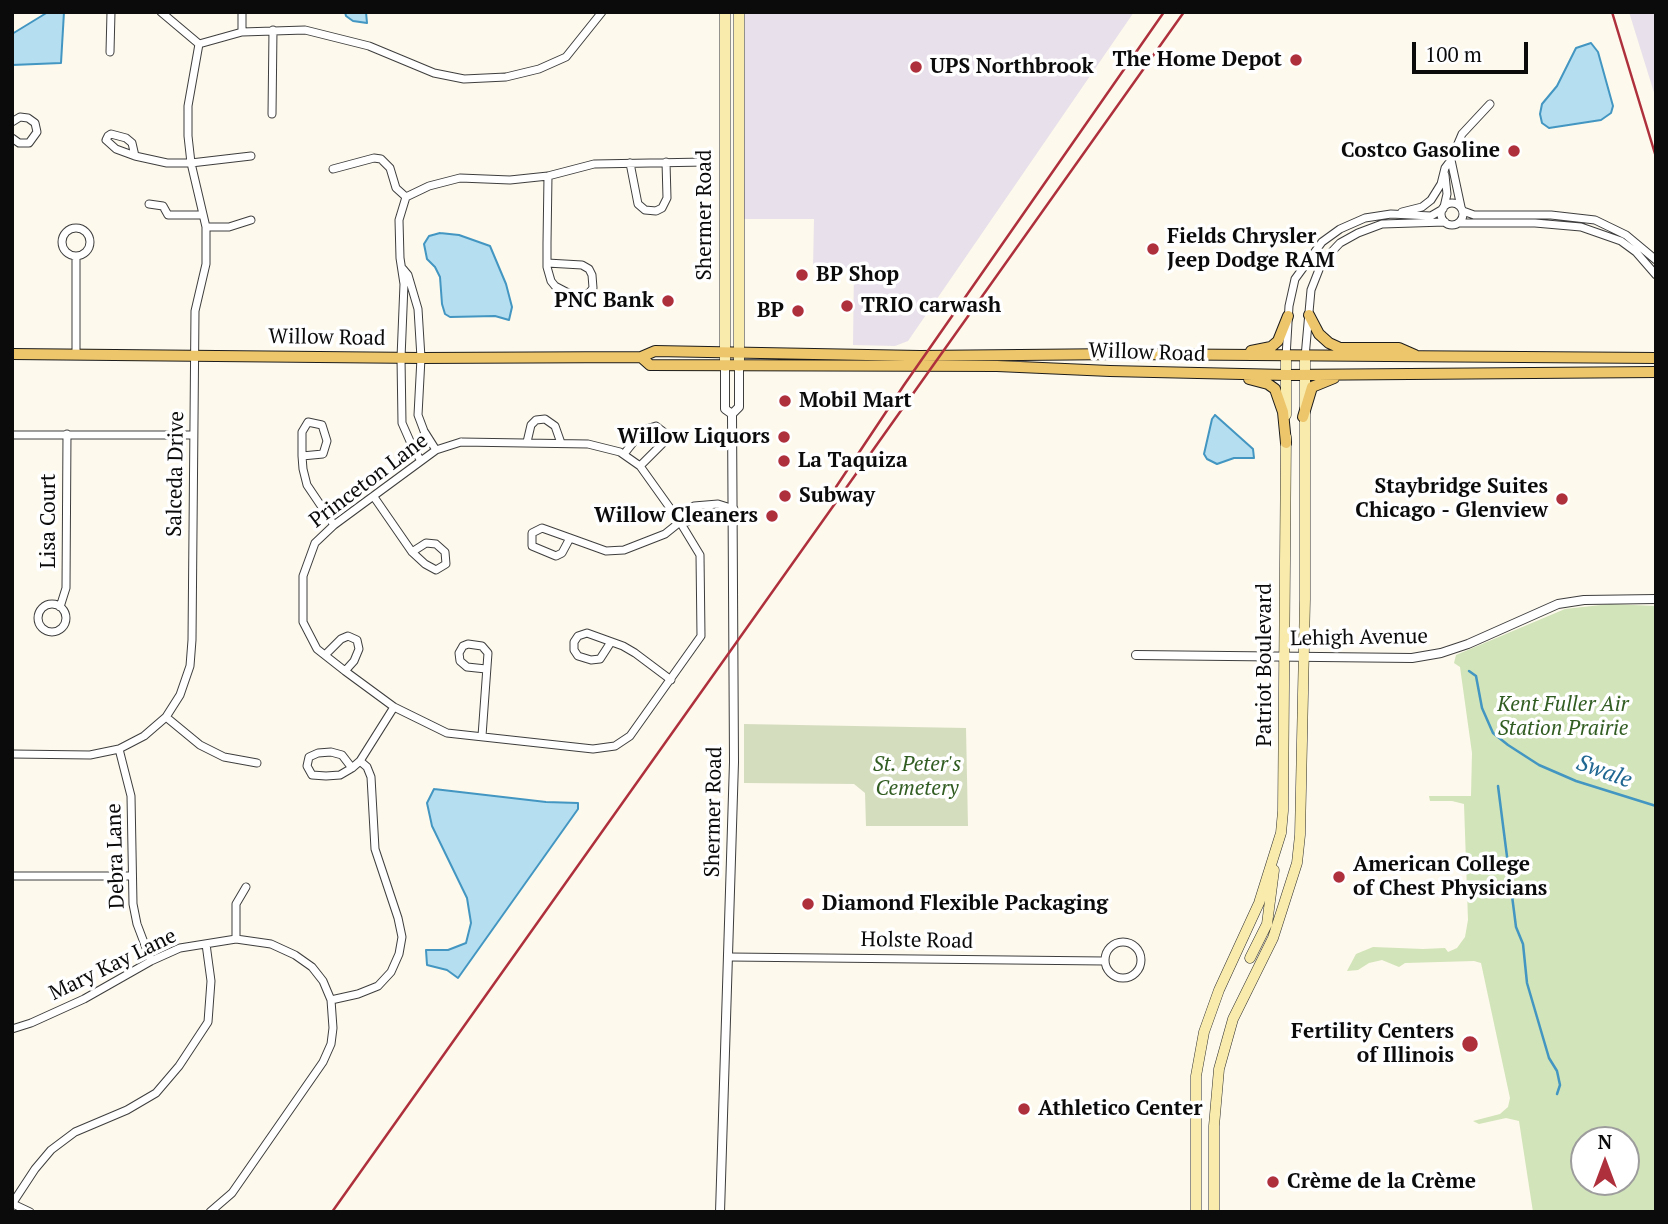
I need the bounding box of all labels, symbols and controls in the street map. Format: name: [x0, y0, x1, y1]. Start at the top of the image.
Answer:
scale bar: [1416, 28, 1532, 72]
text: 100 m: [1425, 40, 1482, 68]
place label: The Home Depot: [1112, 47, 1282, 73]
marker: The Home Depot: [1288, 52, 1304, 68]
place label: UPS Northbrook: [930, 54, 1094, 80]
marker: UPS Northbrook: [908, 59, 924, 75]
place label: Costco Gasoline: [1341, 138, 1500, 164]
marker: Costco Gasoline: [1506, 143, 1522, 159]
street label: Shermer Road: [692, 150, 718, 280]
place label: Fields Chrysler Jeep Dodge RAM: [1167, 224, 1334, 274]
marker: Fields Chrysler Jeep Dodge RAM: [1145, 241, 1161, 257]
place label: BP Shop: [816, 262, 899, 288]
marker: BP Shop: [794, 267, 810, 283]
place label: PNC Bank: [554, 288, 654, 314]
marker: PNC Bank: [660, 293, 676, 309]
place label: TRIO carwash: [861, 293, 1001, 319]
place label: BP: [757, 298, 784, 324]
marker: TRIO carwash: [839, 298, 855, 314]
marker: BP: [790, 303, 806, 319]
street label: Willow Road: [268, 324, 386, 352]
street label: Willow Road: [1088, 338, 1206, 368]
place label: Mobil Mart: [799, 388, 912, 414]
marker: Mobil Mart: [777, 393, 793, 409]
street label: Salceda Drive: [162, 411, 190, 537]
place label: Willow Liquors: [617, 424, 770, 450]
street label: Princeton Lane: [305, 428, 433, 534]
marker: Willow Liquors: [776, 429, 792, 445]
place label: La Taquiza: [798, 448, 908, 474]
marker: La Taquiza: [776, 453, 792, 469]
street label: Lisa Court: [36, 473, 62, 569]
place label: Staybridge Suites Chicago - Glenview: [1355, 474, 1548, 524]
place label: Subway: [799, 483, 875, 509]
marker: Subway: [777, 488, 793, 504]
marker: Staybridge Suites Chicago - Glenview: [1554, 491, 1570, 507]
place label: Willow Cleaners: [594, 503, 758, 529]
marker: Willow Cleaners: [764, 508, 780, 524]
street label: Patriot Boulevard: [1252, 583, 1278, 747]
street label: Lehigh Avenue: [1290, 624, 1428, 652]
park label: Kent Fuller Air Station Prairie: [1497, 692, 1629, 742]
street label: Shermer Road: [700, 746, 728, 878]
water label: Swale: [1573, 749, 1635, 795]
park label: St. Peter's Cemetery: [873, 752, 961, 802]
street label: Debra Lane: [102, 803, 130, 909]
place label: American College of Chest Physicians: [1353, 852, 1547, 902]
marker: American College of Chest Physicians: [1331, 869, 1347, 885]
place label: Diamond Flexible Packaging: [822, 891, 1108, 917]
marker: Diamond Flexible Packaging: [800, 896, 816, 912]
street label: Mary Kay Lane: [45, 923, 181, 1007]
street label: Holste Road: [860, 927, 974, 955]
place label: Fertility Centers of Illinois: [1291, 1019, 1454, 1069]
marker: Fertility Centers of Illinois: [1460, 1034, 1480, 1054]
place label: Athletico Center: [1038, 1096, 1203, 1122]
marker: Athletico Center: [1016, 1101, 1032, 1117]
north arrow: [1570, 1126, 1640, 1196]
text: N: [1598, 1129, 1612, 1154]
place label: Crème de la Crème: [1287, 1169, 1476, 1195]
marker: Crème de la Crème: [1265, 1174, 1281, 1190]

